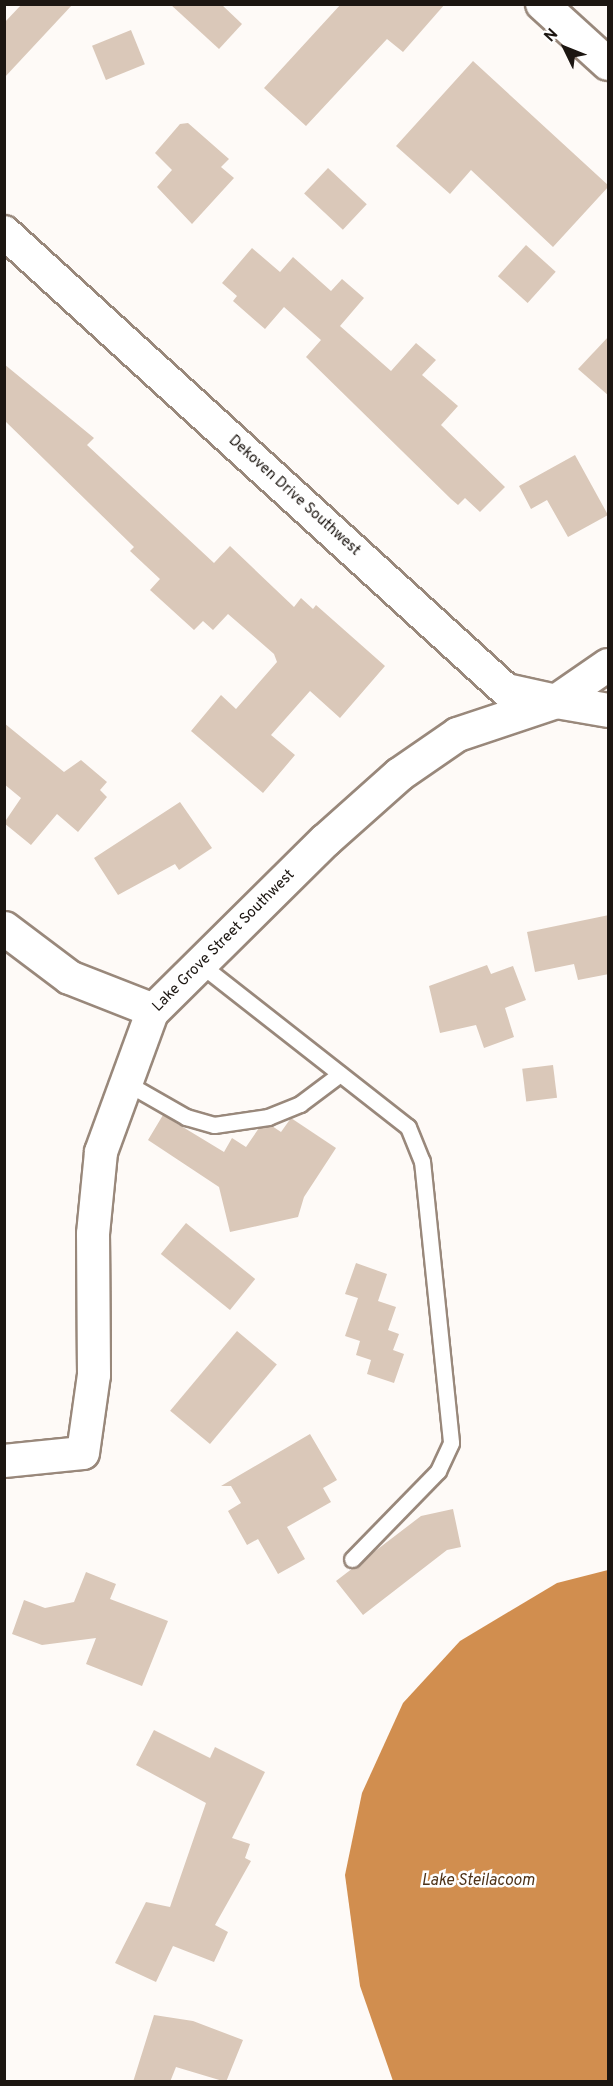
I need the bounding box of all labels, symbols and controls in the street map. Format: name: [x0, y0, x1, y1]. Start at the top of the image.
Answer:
north arrow: [535, 18, 595, 78]
text: N: [541, 25, 563, 47]
street label: Dekoven Drive Southwest: [224, 432, 364, 560]
street label: Lake Grove Street Southwest: [149, 866, 299, 1016]
water label: Lake Steilacoom: [421, 1871, 535, 1891]

